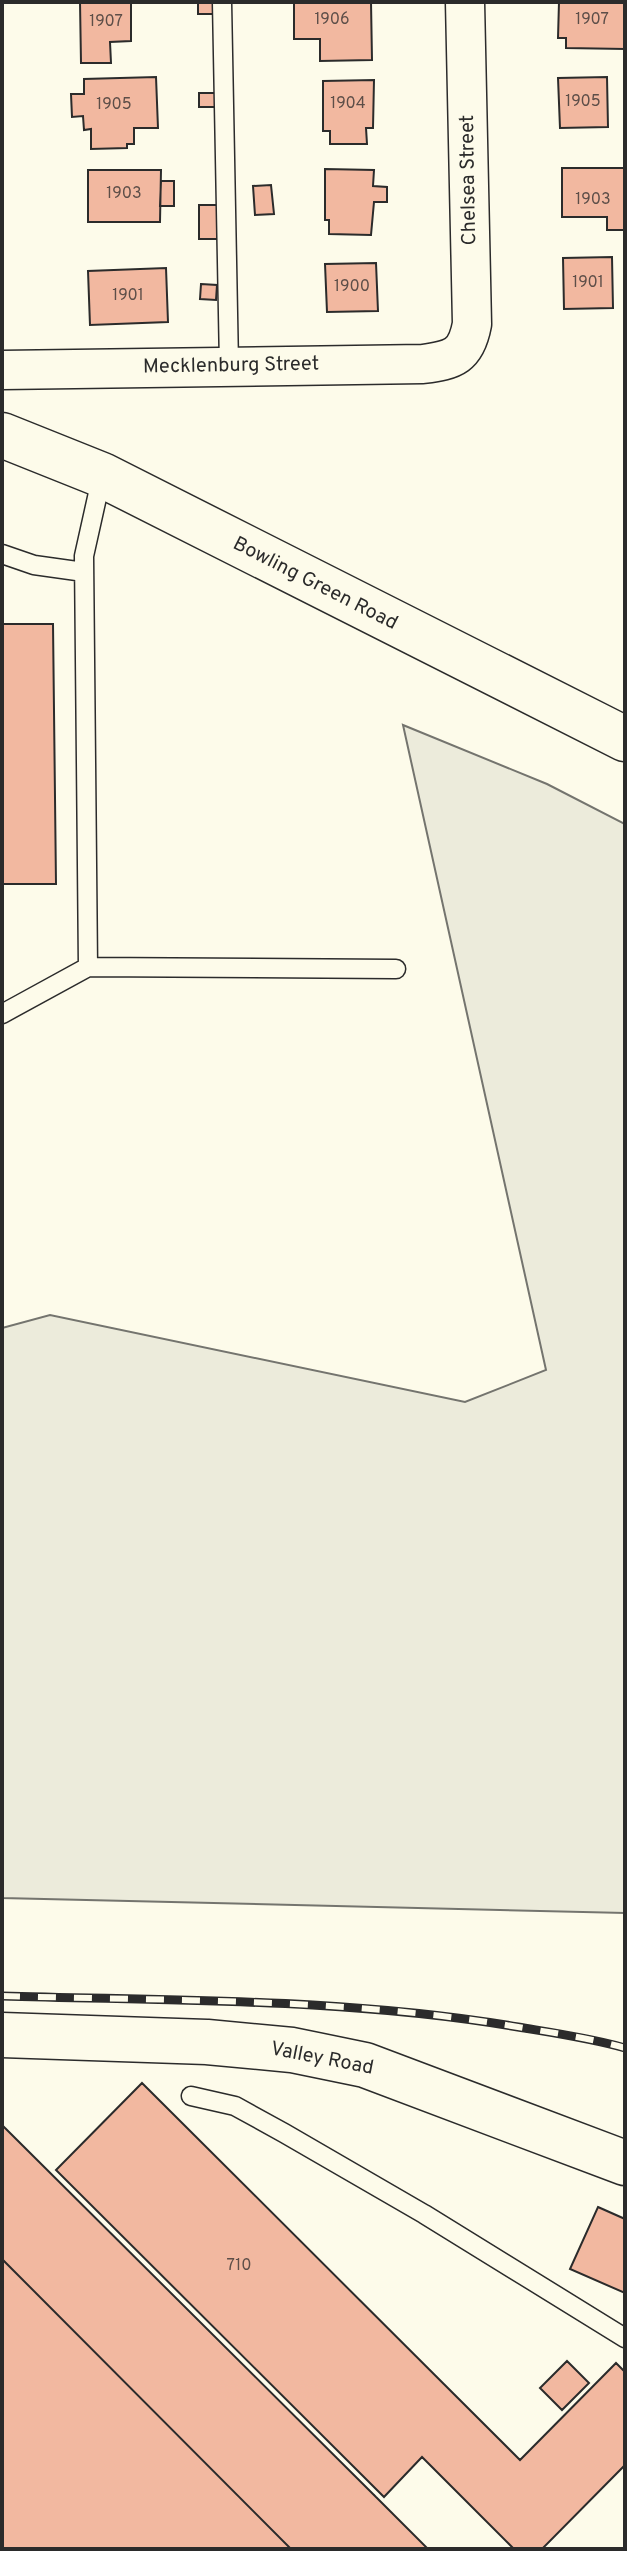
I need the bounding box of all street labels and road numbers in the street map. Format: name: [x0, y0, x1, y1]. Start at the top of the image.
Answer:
street label: Chelsea Street: [455, 114, 483, 246]
street label: Mecklenburg Street: [143, 351, 319, 381]
street label: Bowling Green Road: [228, 531, 402, 637]
street label: Valley Road: [268, 2036, 376, 2082]

